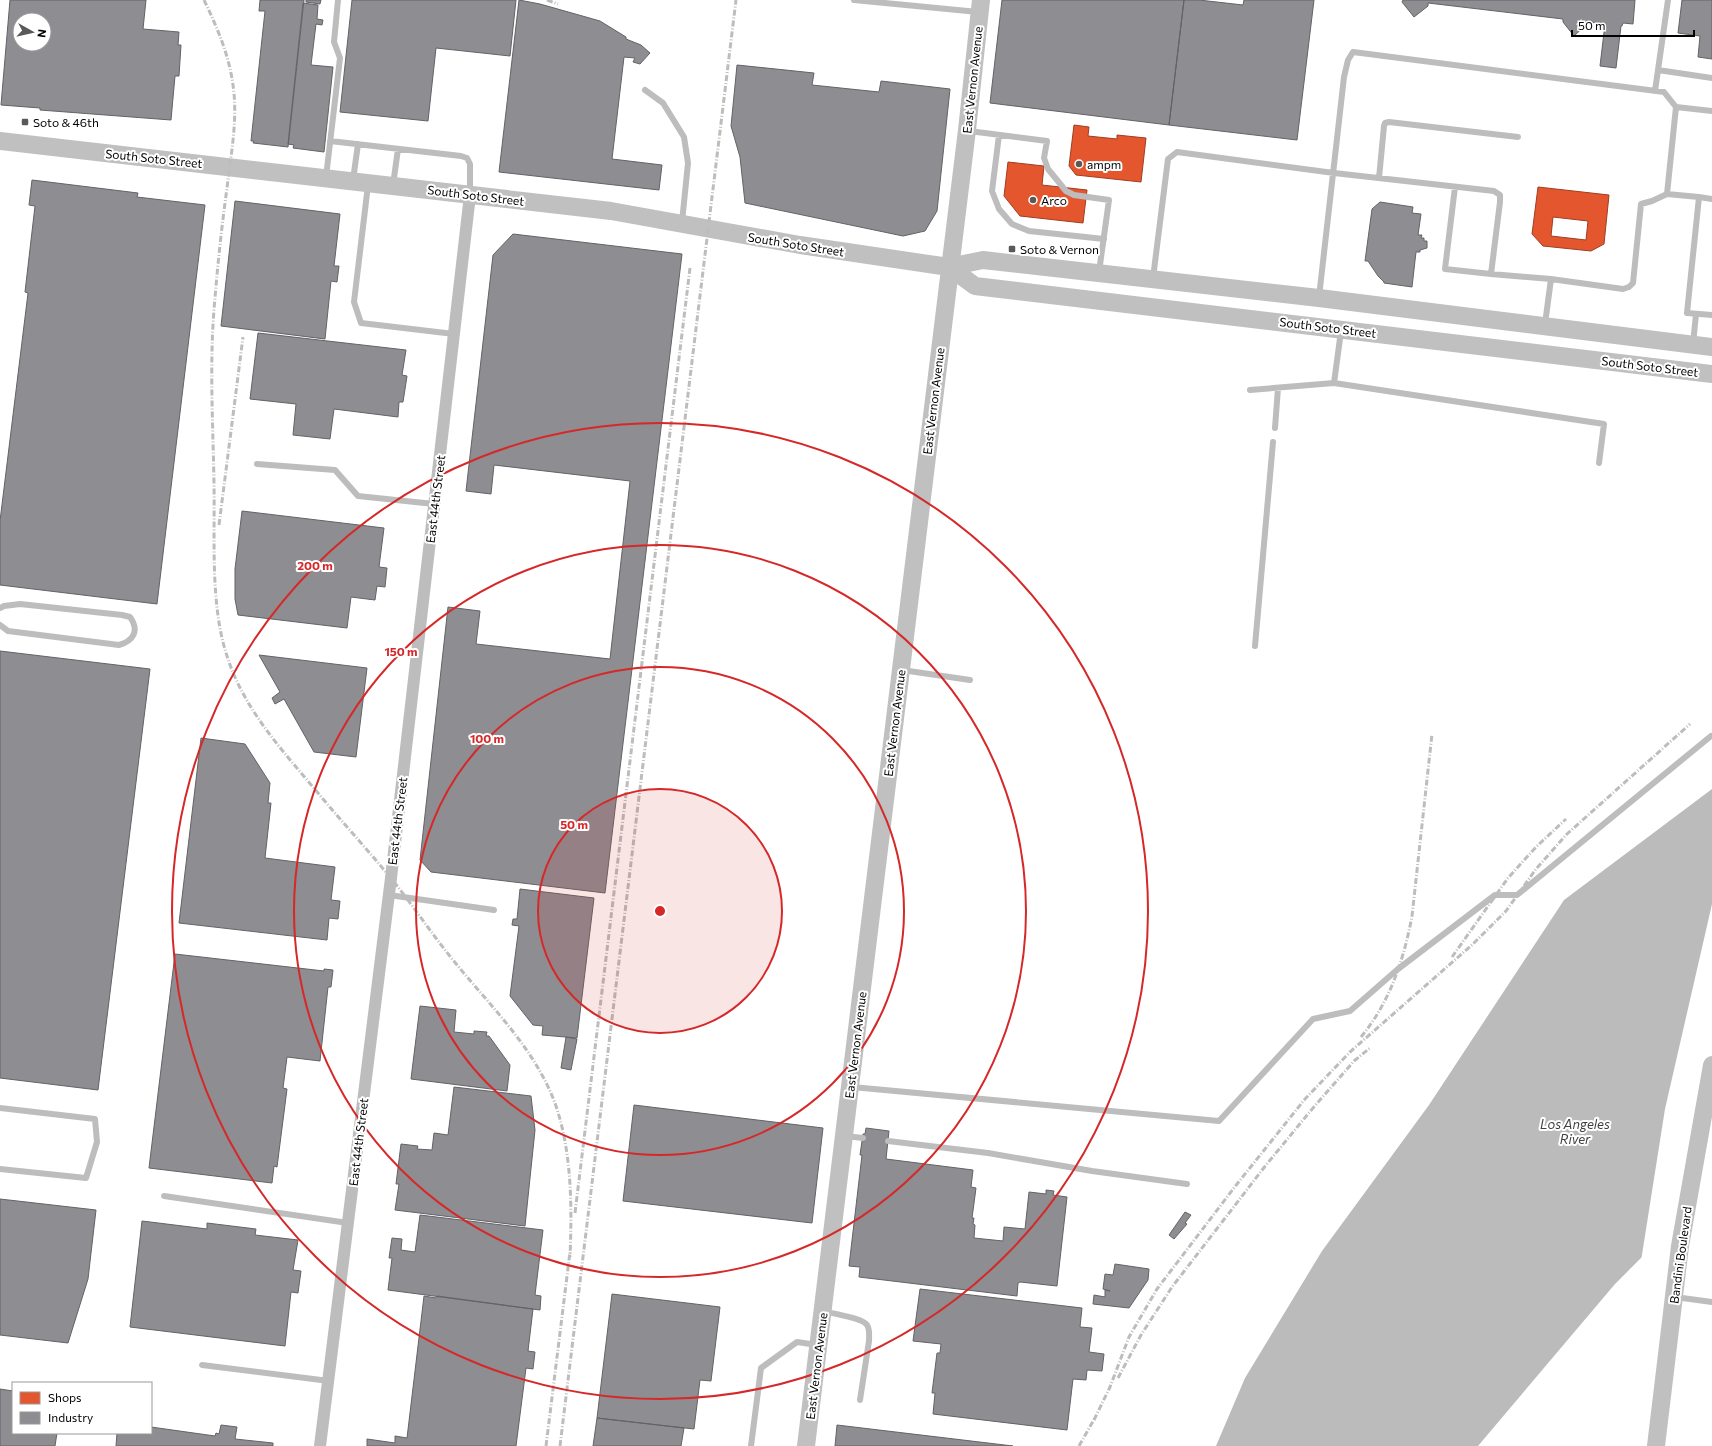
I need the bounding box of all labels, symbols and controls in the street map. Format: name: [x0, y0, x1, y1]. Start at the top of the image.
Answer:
north arrow: [12, 12, 52, 52]
scale bar: [1572, 12, 1694, 38]
text: 50 m: [1578, 18, 1606, 32]
street label: East Vernon Avenue: [959, 26, 985, 134]
text: N: [35, 28, 49, 38]
place label: Soto & 46th: [33, 115, 99, 129]
marker: Soto & 46th: [20, 117, 30, 127]
street label: South Soto Street: [105, 146, 203, 170]
place label: ampm: [1087, 157, 1121, 171]
marker: ampm: [1074, 159, 1084, 169]
street label: South Soto Street: [427, 182, 525, 208]
place label: Arco: [1041, 193, 1067, 207]
marker: Arco: [1028, 195, 1038, 205]
street label: South Soto Street: [747, 229, 845, 259]
place label: Soto & Vernon: [1020, 242, 1099, 256]
marker: Soto & Vernon: [1007, 244, 1017, 254]
street label: South Soto Street: [1279, 314, 1377, 340]
street label: East Vernon Avenue: [919, 347, 947, 455]
street label: South Soto Street: [1601, 353, 1699, 379]
street label: East 44th Street: [423, 454, 447, 544]
text: 200 m: [297, 558, 333, 572]
text: 150 m: [384, 644, 418, 658]
street label: East Vernon Avenue: [880, 669, 908, 777]
text: 100 m: [470, 731, 504, 745]
street label: East 44th Street: [385, 776, 409, 866]
text: 50 m: [560, 817, 588, 831]
centre of rings: [653, 904, 667, 918]
street label: East Vernon Avenue: [841, 991, 869, 1099]
street label: East 44th Street: [346, 1097, 370, 1187]
water label: Los Angeles River: [1540, 1116, 1610, 1147]
street label: Bandini Boulevard: [1666, 1206, 1694, 1304]
street label: East Vernon Avenue: [802, 1312, 830, 1420]
legend: [12, 1382, 152, 1434]
text: Shops: [48, 1390, 82, 1404]
text: Industry: [48, 1410, 93, 1424]

